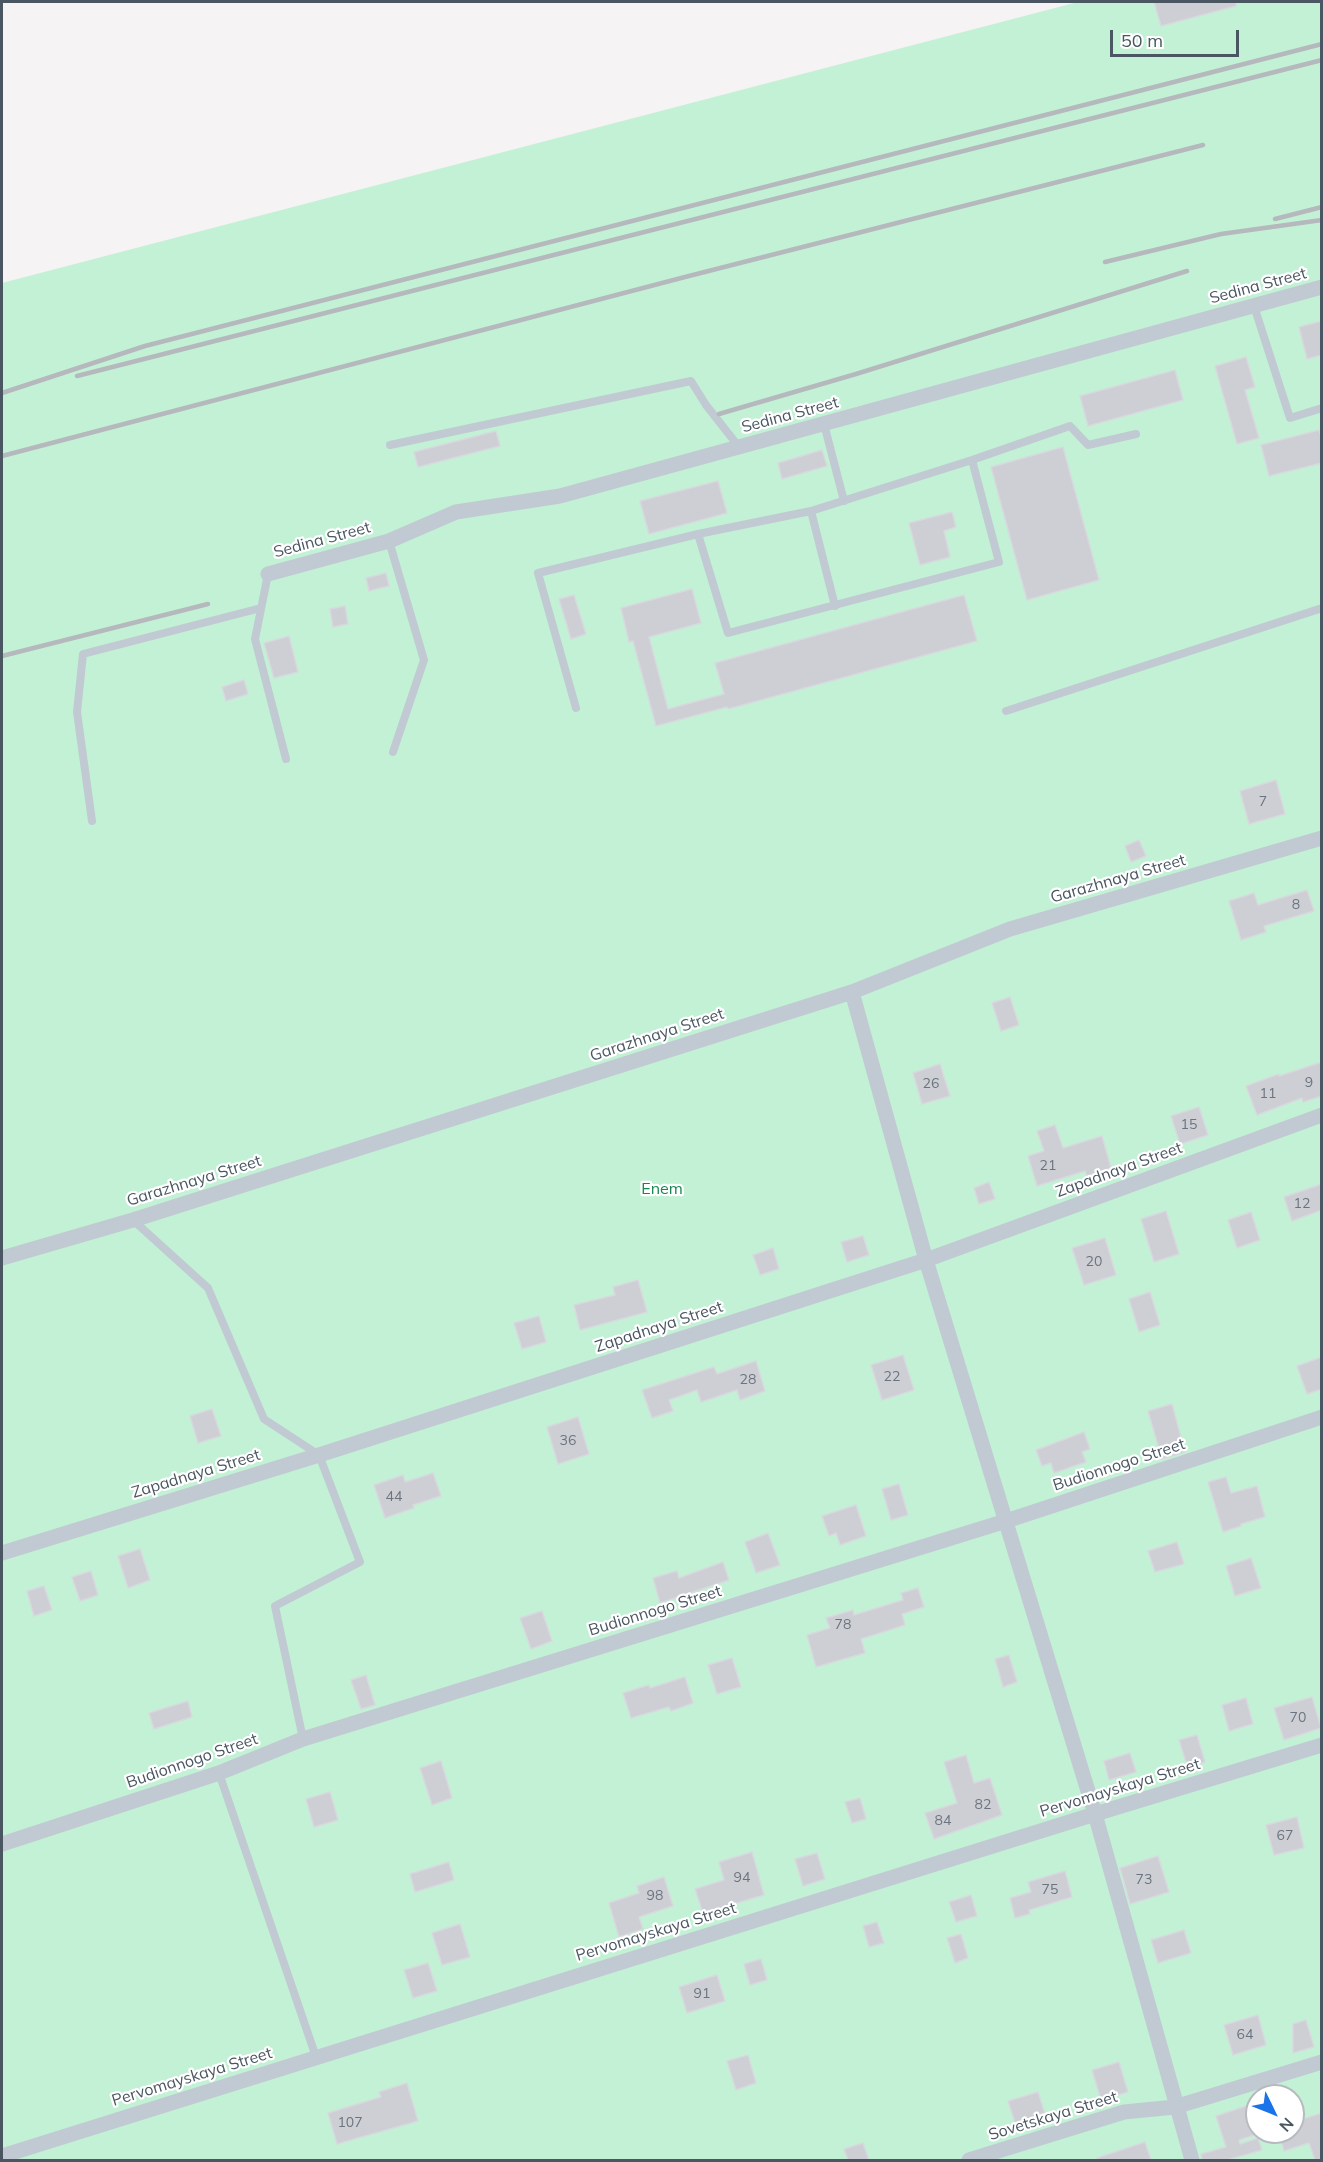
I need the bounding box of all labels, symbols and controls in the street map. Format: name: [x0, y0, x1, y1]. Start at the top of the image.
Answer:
scale bar: [1113, 18, 1242, 56]
text: 50 m: [1121, 29, 1163, 52]
street label: Sedina Street: [1207, 264, 1309, 308]
street label: Sedina Street: [739, 393, 841, 437]
street label: Sedina Street: [271, 518, 373, 562]
house number: 7: [1259, 794, 1267, 810]
street label: Garazhnaya Street: [1048, 851, 1188, 907]
house number: 8: [1292, 897, 1300, 913]
street label: Garazhnaya Street: [588, 1004, 726, 1066]
house number: 9: [1305, 1075, 1313, 1091]
house number: 26: [923, 1076, 939, 1092]
house number: 11: [1260, 1086, 1276, 1102]
house number: 15: [1181, 1117, 1197, 1133]
street label: Zapadnaya Street: [1053, 1138, 1185, 1202]
street label: Garazhnaya Street: [124, 1151, 264, 1211]
house number: 21: [1040, 1158, 1056, 1174]
park label: Enem: [641, 1179, 683, 1199]
house number: 12: [1294, 1196, 1310, 1212]
house number: 20: [1086, 1254, 1102, 1270]
street label: Zapadnaya Street: [593, 1297, 725, 1357]
house number: 22: [884, 1369, 900, 1385]
house number: 28: [740, 1372, 756, 1388]
house number: 36: [560, 1433, 576, 1449]
street label: Budionnogo Street: [1051, 1435, 1187, 1495]
street label: Zapadnaya Street: [130, 1445, 262, 1503]
house number: 44: [386, 1489, 402, 1505]
street label: Budionnogo Street: [586, 1582, 724, 1640]
house number: 78: [835, 1617, 851, 1633]
house number: 70: [1290, 1710, 1306, 1726]
street label: Budionnogo Street: [124, 1729, 260, 1793]
street label: Pervomayskaya Street: [1038, 1754, 1202, 1822]
house number: 82: [975, 1797, 991, 1813]
house number: 84: [935, 1813, 951, 1829]
house number: 67: [1277, 1828, 1293, 1844]
house number: 94: [734, 1870, 750, 1886]
house number: 73: [1136, 1872, 1152, 1888]
house number: 75: [1042, 1882, 1058, 1898]
house number: 98: [647, 1888, 663, 1904]
street label: Pervomayskaya Street: [574, 1898, 738, 1966]
house number: 91: [694, 1986, 710, 2002]
house number: 64: [1237, 2027, 1253, 2043]
street label: Pervomayskaya Street: [110, 2043, 274, 2111]
north arrow: [1245, 2084, 1305, 2144]
street label: Sovetskaya Street: [986, 2087, 1120, 2145]
text: N: [1275, 2114, 1298, 2136]
house number: 107: [337, 2115, 363, 2131]

